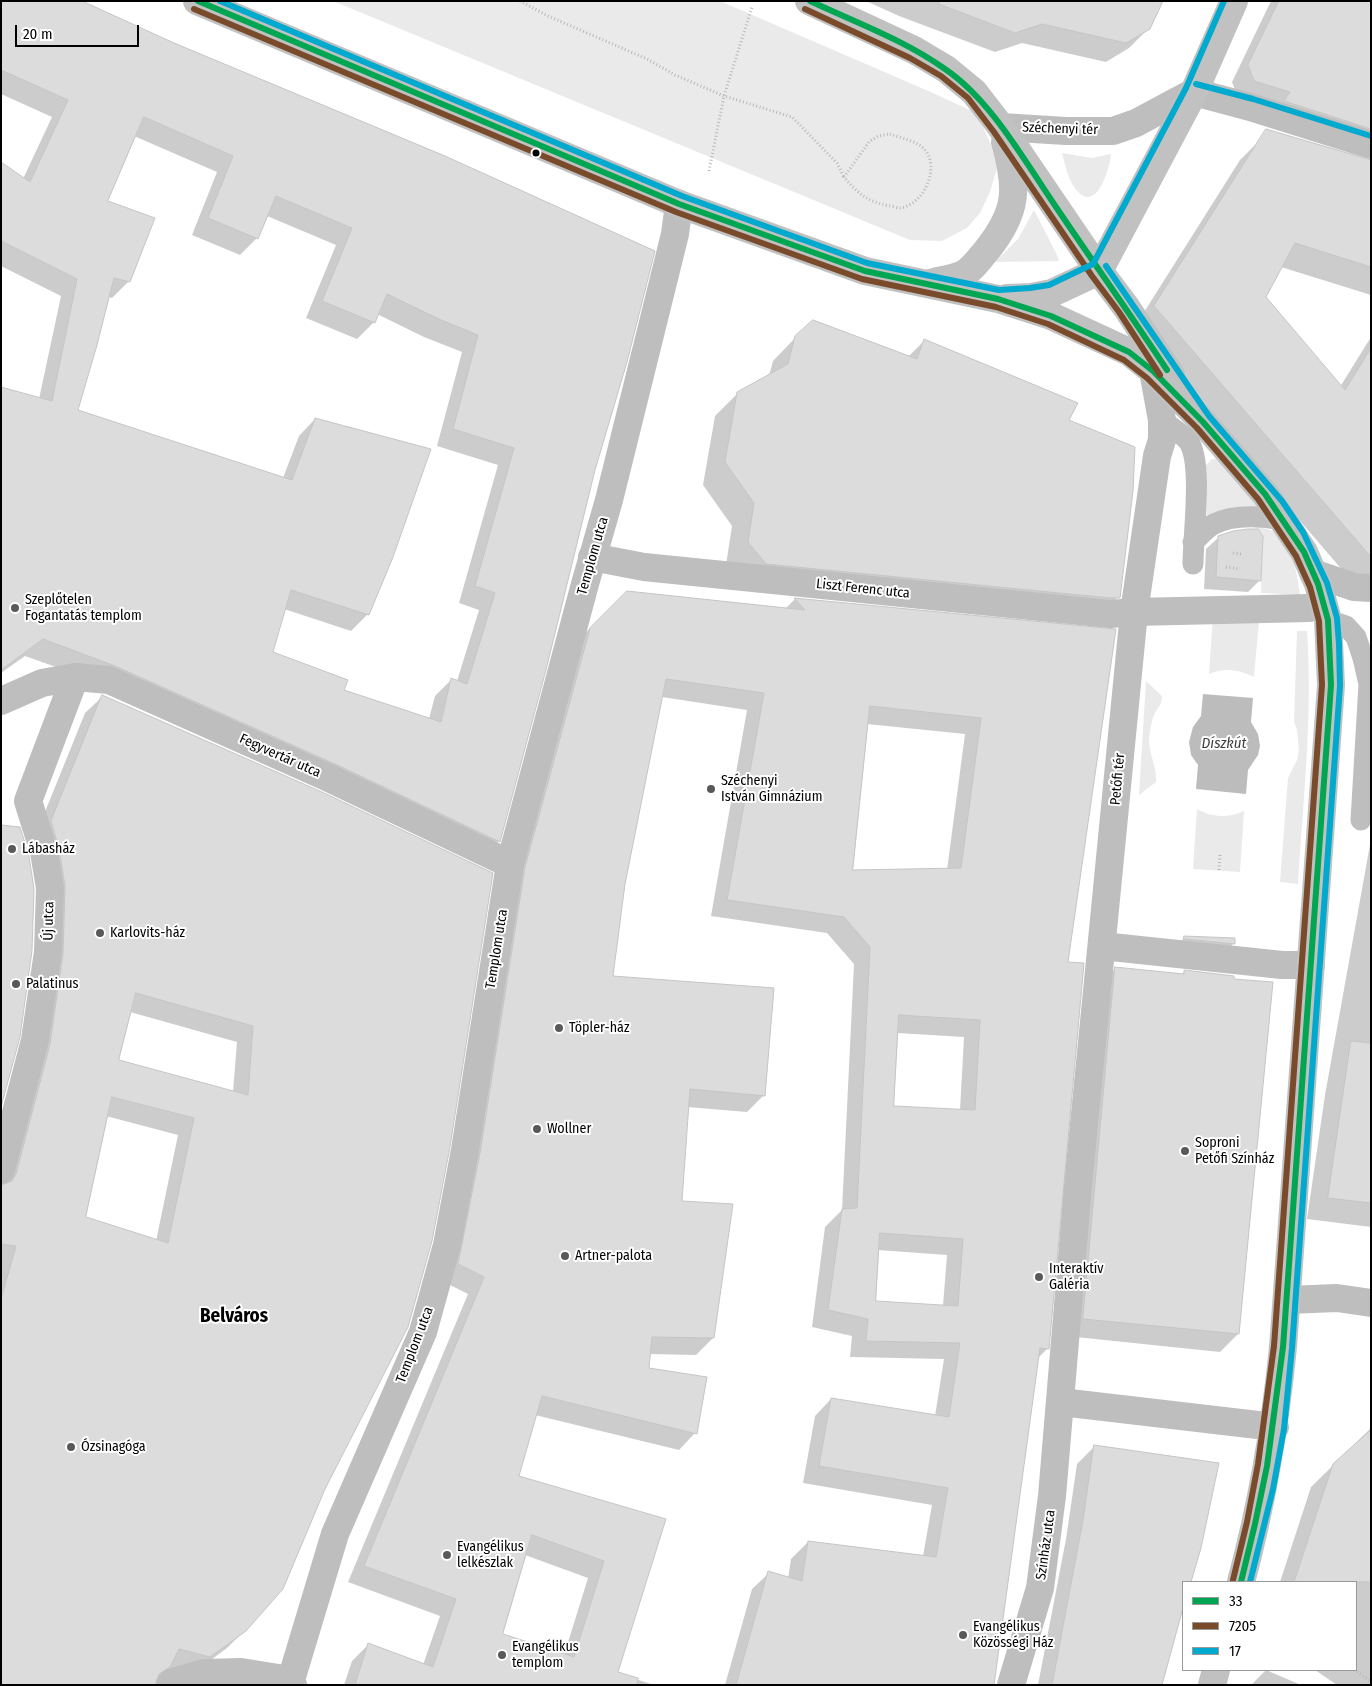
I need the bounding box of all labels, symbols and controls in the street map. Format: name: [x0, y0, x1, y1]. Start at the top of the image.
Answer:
scale bar: [18, 15, 141, 47]
text: 20 m: [23, 25, 53, 43]
street label: Széchenyi tér: [1022, 119, 1098, 139]
unlabelled marker: [531, 148, 541, 158]
street label: Templom utca: [574, 515, 612, 597]
street label: Liszt Ferenc utca: [815, 576, 911, 602]
place label: Szeplőtelen Fogantatás templom: [25, 592, 142, 624]
marker: Szeplőtelen Fogantatás templom: [9, 602, 21, 614]
street label: Fegyvertár utca: [237, 731, 323, 781]
water label: Díszkút: [1202, 735, 1246, 753]
street label: Petőfi tér: [1107, 752, 1129, 806]
place label: Széchenyi István Gimnázium: [721, 773, 822, 806]
marker: Széchenyi István Gimnázium: [705, 783, 717, 795]
place label: Lábasház: [22, 841, 75, 857]
marker: Lábasház: [6, 843, 18, 855]
street label: Új utca: [40, 901, 58, 941]
street label: Templom utca: [482, 908, 512, 990]
place label: Karlovits-ház: [110, 925, 185, 941]
marker: Karlovits-ház: [94, 927, 106, 939]
place label: Palatinus: [26, 976, 79, 992]
marker: Palatinus: [10, 978, 22, 990]
place label: Töpler-ház: [569, 1020, 629, 1036]
marker: Töpler-ház: [553, 1022, 565, 1034]
place label: Wollner: [547, 1121, 591, 1137]
marker: Wollner: [531, 1123, 543, 1135]
place label: Soproni Petőfi Színház: [1195, 1135, 1274, 1168]
marker: Soproni Petőfi Színház: [1179, 1145, 1191, 1157]
place label: Artner-palota: [575, 1248, 652, 1264]
marker: Artner-palota: [559, 1250, 571, 1262]
place label: Interaktív Galéria: [1049, 1261, 1104, 1294]
marker: Interaktív Galéria: [1033, 1271, 1045, 1283]
street label: Templom utca: [393, 1305, 437, 1385]
district label: Belváros: [200, 1306, 268, 1328]
place label: Ózsinagóga: [81, 1439, 146, 1455]
marker: Ózsinagóga: [65, 1441, 77, 1453]
street label: Színház utca: [1033, 1509, 1059, 1581]
place label: Evangélikus lelkészlak: [457, 1539, 524, 1571]
marker: Evangélikus lelkészlak: [441, 1549, 453, 1561]
legend: [1182, 1581, 1357, 1671]
text: 33: [1229, 1592, 1243, 1610]
text: 7205: [1229, 1617, 1256, 1635]
place label: Evangélikus Közösségi Ház: [973, 1619, 1053, 1651]
marker: Evangélikus Közösségi Ház: [957, 1629, 969, 1641]
place label: Evangélikus templom: [512, 1639, 579, 1671]
text: 17: [1229, 1642, 1241, 1660]
marker: Evangélikus templom: [496, 1649, 508, 1661]

